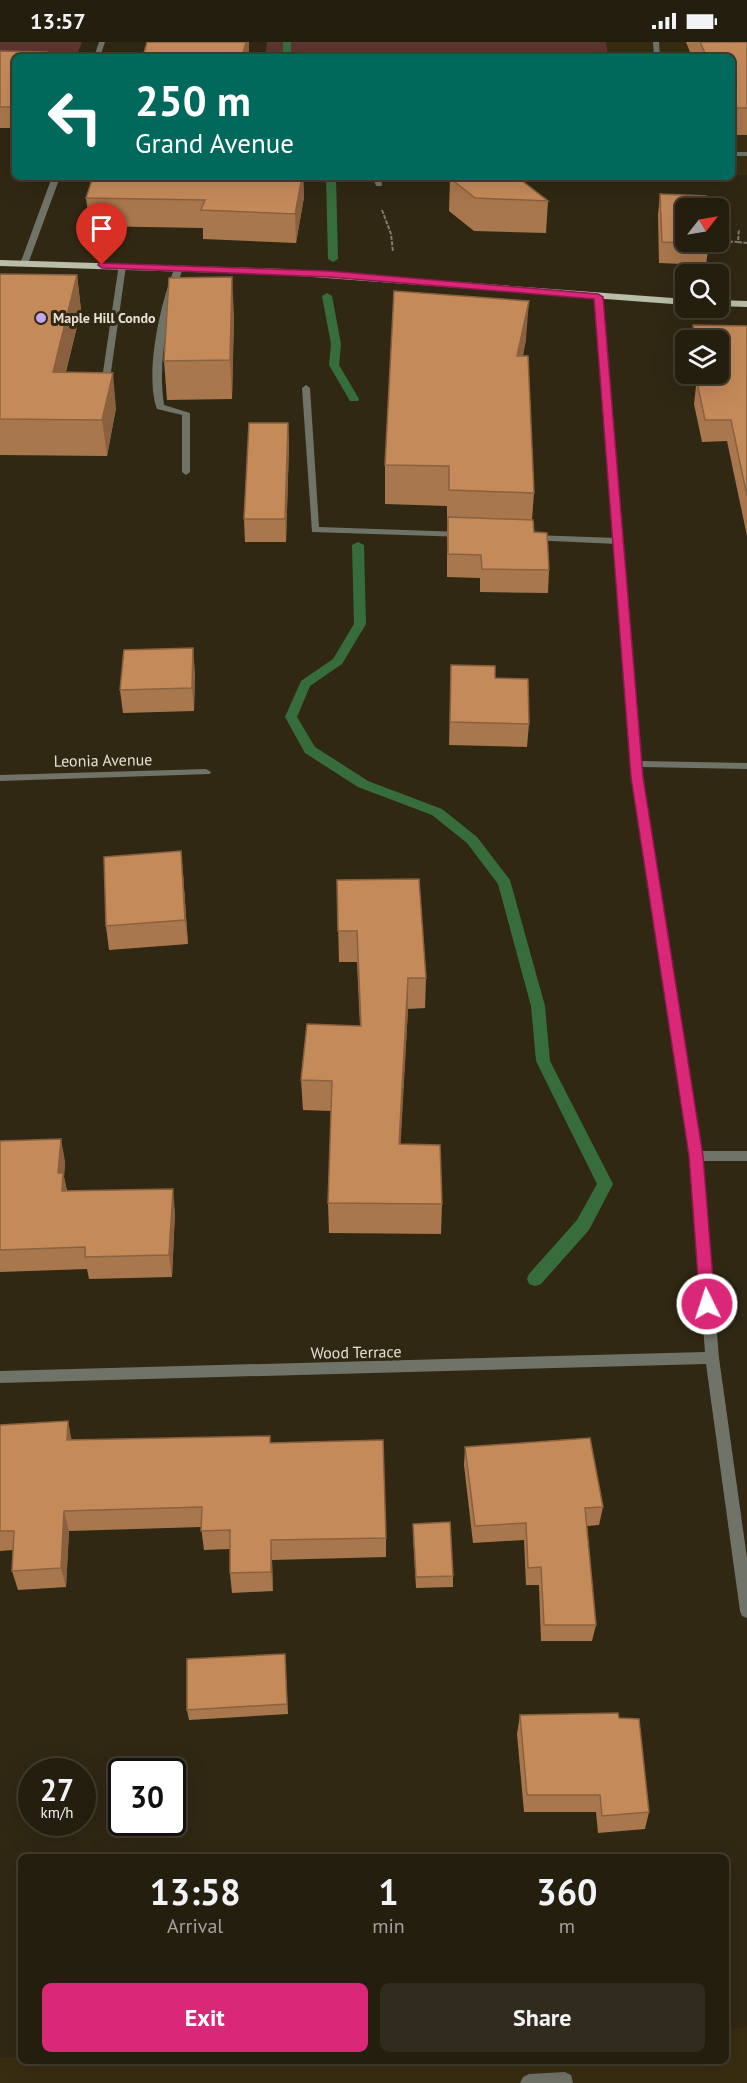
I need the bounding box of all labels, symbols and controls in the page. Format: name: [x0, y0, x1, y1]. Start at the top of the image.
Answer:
text: 13:57: [30, 7, 86, 35]
text: 250 m: [135, 73, 251, 128]
icon: left: [36, 78, 114, 156]
text: Grand Avenue: [135, 126, 294, 160]
north arrow: [675, 198, 729, 252]
map controls: [675, 198, 729, 384]
pin: [76, 203, 127, 265]
icon: arrive: [85, 212, 118, 245]
button: search: [675, 264, 729, 318]
place label: Maple Hill Condo: [53, 309, 156, 327]
marker: Maple Hill Condo: [34, 311, 48, 325]
button: layers: [675, 330, 729, 384]
street label: Leonia Avenue: [54, 749, 152, 771]
position arrow: [675, 1272, 739, 1336]
street label: Wood Terrace: [310, 1341, 402, 1363]
speed limit sign: 30: [108, 1758, 186, 1836]
text: 27: [40, 1770, 74, 1809]
text: km/h: [41, 1803, 73, 1822]
text: 13:58: [149, 1868, 241, 1915]
text: 1: [378, 1868, 399, 1915]
text: 360: [536, 1868, 598, 1915]
text: Arrival: [167, 1913, 223, 1939]
text: min: [372, 1913, 405, 1939]
text: m: [559, 1913, 575, 1939]
button: Exit: [42, 1983, 368, 2052]
button: Share: [380, 1983, 705, 2052]

